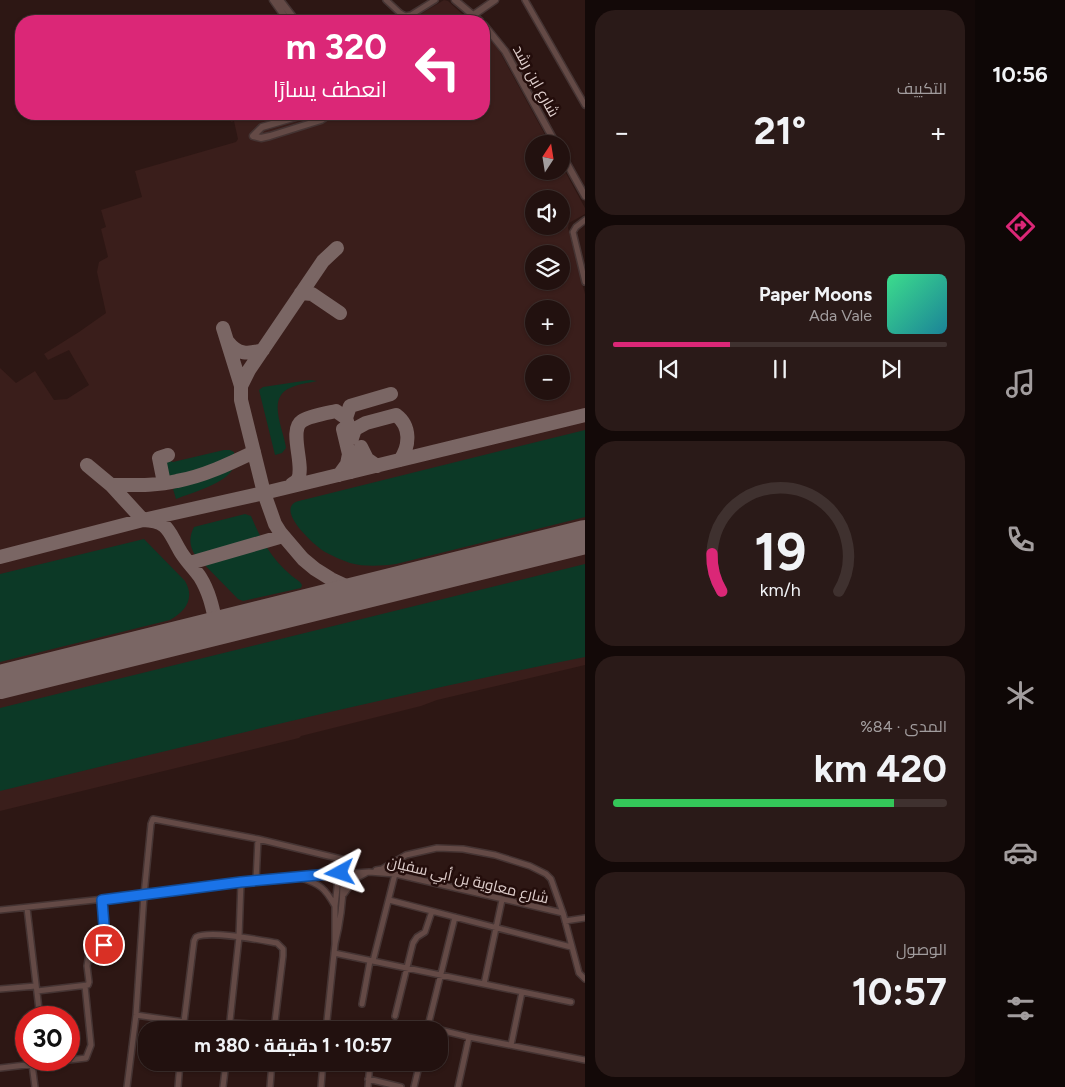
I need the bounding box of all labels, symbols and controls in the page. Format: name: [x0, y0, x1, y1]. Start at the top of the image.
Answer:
text: 320 m: [286, 26, 387, 68]
icon: left: [405, 35, 470, 100]
street label: شارع ابن رشد: [507, 42, 563, 121]
text: 10:56: [992, 61, 1048, 88]
text: انعطف يسارًا: [273, 76, 387, 103]
text: التكييف: [897, 79, 947, 98]
text: 21°: [754, 108, 806, 154]
text: −: [613, 115, 630, 149]
text: +: [930, 115, 947, 149]
north arrow: [525, 135, 570, 180]
map controls: [525, 135, 570, 400]
button: sound: [525, 190, 570, 235]
icon: directions: [1003, 209, 1038, 244]
button: layers: [525, 245, 570, 290]
text: Paper Moons: [759, 283, 872, 306]
button: +: [525, 300, 570, 345]
text: Ada Vale: [809, 306, 872, 325]
button: −: [525, 355, 570, 400]
icon: previous: [655, 355, 683, 383]
icon: pause: [766, 355, 794, 383]
icon: next: [877, 355, 905, 383]
icon: music: [1003, 366, 1038, 401]
text: 19: [754, 521, 806, 583]
icon: phone: [1003, 522, 1038, 557]
text: km/h: [760, 579, 800, 600]
icon: climate: [1003, 678, 1038, 713]
text: المدى · 84%: [860, 717, 947, 736]
text: 420 km: [814, 746, 947, 792]
icon: car: [1003, 835, 1038, 870]
position arrow: [313, 846, 365, 898]
street label: شارع معاوية بن أبي سفيان: [385, 852, 551, 910]
pin: [83, 924, 125, 966]
icon: arrive: [90, 931, 118, 959]
text: الوصول: [896, 940, 947, 959]
text: 10:57: [852, 969, 947, 1015]
icon: filters: [1003, 991, 1038, 1026]
speed limit sign: 30: [15, 1006, 80, 1071]
text: 10:57 · 1 دقيقة · 380 m: [194, 1034, 392, 1057]

